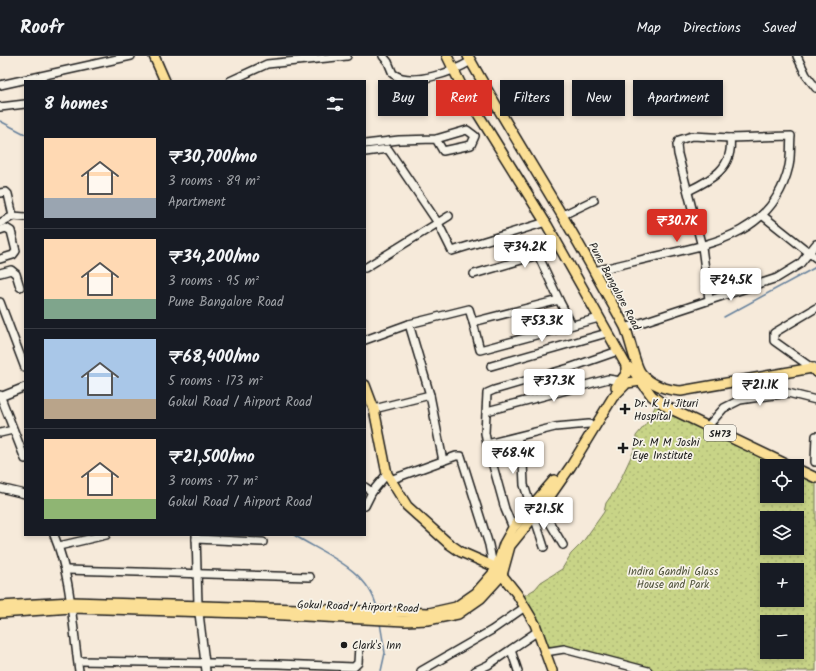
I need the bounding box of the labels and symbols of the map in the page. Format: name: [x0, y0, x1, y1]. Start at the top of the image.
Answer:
pin: ₹30.7K: [644, 209, 710, 243]
pin: ₹34.2K: [492, 235, 558, 269]
street label: Pune Bangalore Road: [583, 239, 645, 334]
pin: ₹24.5K: [698, 268, 764, 302]
pin: ₹53.3K: [509, 309, 575, 343]
pin: ₹37.3K: [521, 369, 587, 403]
pin: ₹21.1K: [727, 373, 793, 407]
place label: Dr. K H Jituri Hospital: [634, 395, 698, 426]
marker: Dr. K H Jituri Hospital: [619, 403, 631, 415]
road number: SH73: [704, 425, 736, 441]
place label: Dr. M M Joshi Eye Institute: [632, 434, 700, 465]
pin: ₹68.4K: [480, 441, 546, 475]
marker: Dr. M M Joshi Eye Institute: [617, 442, 629, 454]
pin: ₹21.5K: [511, 497, 577, 531]
park label: Indira Gandhi Glass House and Park: [628, 563, 719, 594]
street label: Gokul Road / Airport Road: [297, 596, 420, 618]
place label: Clark's Inn: [352, 637, 401, 655]
marker: Clark's Inn: [339, 640, 349, 650]

